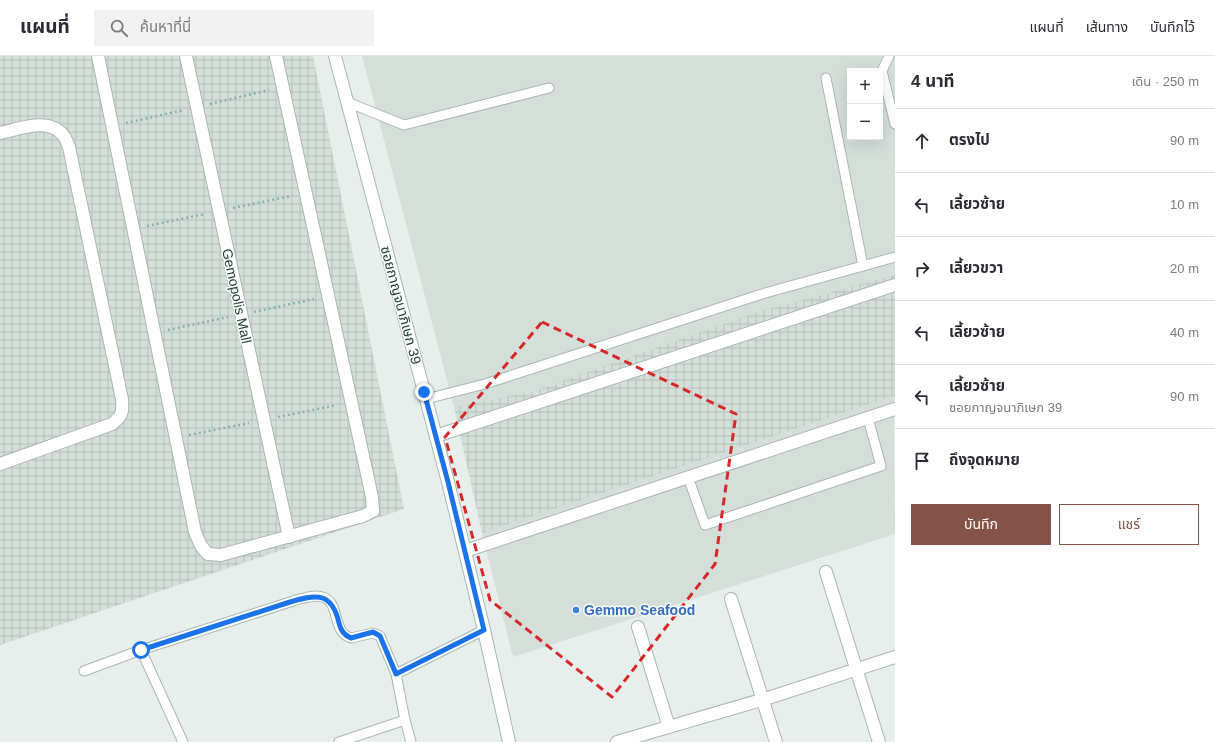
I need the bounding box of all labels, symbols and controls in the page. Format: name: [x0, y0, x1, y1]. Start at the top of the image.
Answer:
search box: [94, 10, 374, 46]
text: แผนที่: [20, 16, 70, 37]
icon: search: [108, 17, 130, 39]
text: ค้นหาที่นี่: [140, 18, 191, 35]
text: แผนที่: [1030, 19, 1064, 35]
text: เส้นทาง: [1086, 19, 1128, 35]
text: บันทึกไว้: [1150, 19, 1195, 35]
map controls: [847, 68, 883, 140]
button: +: [847, 68, 883, 104]
text: 4 นาที: [911, 72, 955, 91]
text: เดิน · 250 m: [1132, 74, 1199, 89]
button: −: [847, 104, 883, 140]
icon: ahead: [911, 130, 933, 152]
text: ตรงไป: [949, 131, 990, 148]
text: 90 m: [1170, 133, 1199, 148]
icon: left: [911, 194, 933, 216]
text: เลี้ยวซ้าย: [949, 195, 1005, 212]
text: 10 m: [1170, 197, 1199, 212]
street label: ซอยกาญจนาภิเษก 39: [377, 244, 425, 366]
street label: Gemopolis Mall: [219, 247, 255, 345]
icon: right: [911, 258, 933, 280]
text: เลี้ยวขวา: [949, 259, 1003, 276]
text: 20 m: [1170, 261, 1199, 276]
icon: left: [911, 322, 933, 344]
text: เลี้ยวซ้าย: [949, 323, 1005, 340]
text: 40 m: [1170, 325, 1199, 340]
text: เลี้ยวซ้าย: [949, 377, 1005, 394]
route end: [415, 383, 433, 401]
icon: left: [911, 386, 933, 408]
text: 90 m: [1170, 389, 1199, 404]
text: ซอยกาญจนาภิเษก 39: [949, 400, 1062, 415]
icon: arrive: [911, 450, 933, 472]
text: ถึงจุดหมาย: [949, 451, 1020, 468]
button: บันทึก: [911, 504, 1051, 545]
button: แชร์: [1059, 504, 1199, 545]
place label: Gemmo Seafood: [584, 602, 695, 618]
marker: Gemmo Seafood: [571, 605, 581, 615]
route start: [132, 641, 150, 659]

